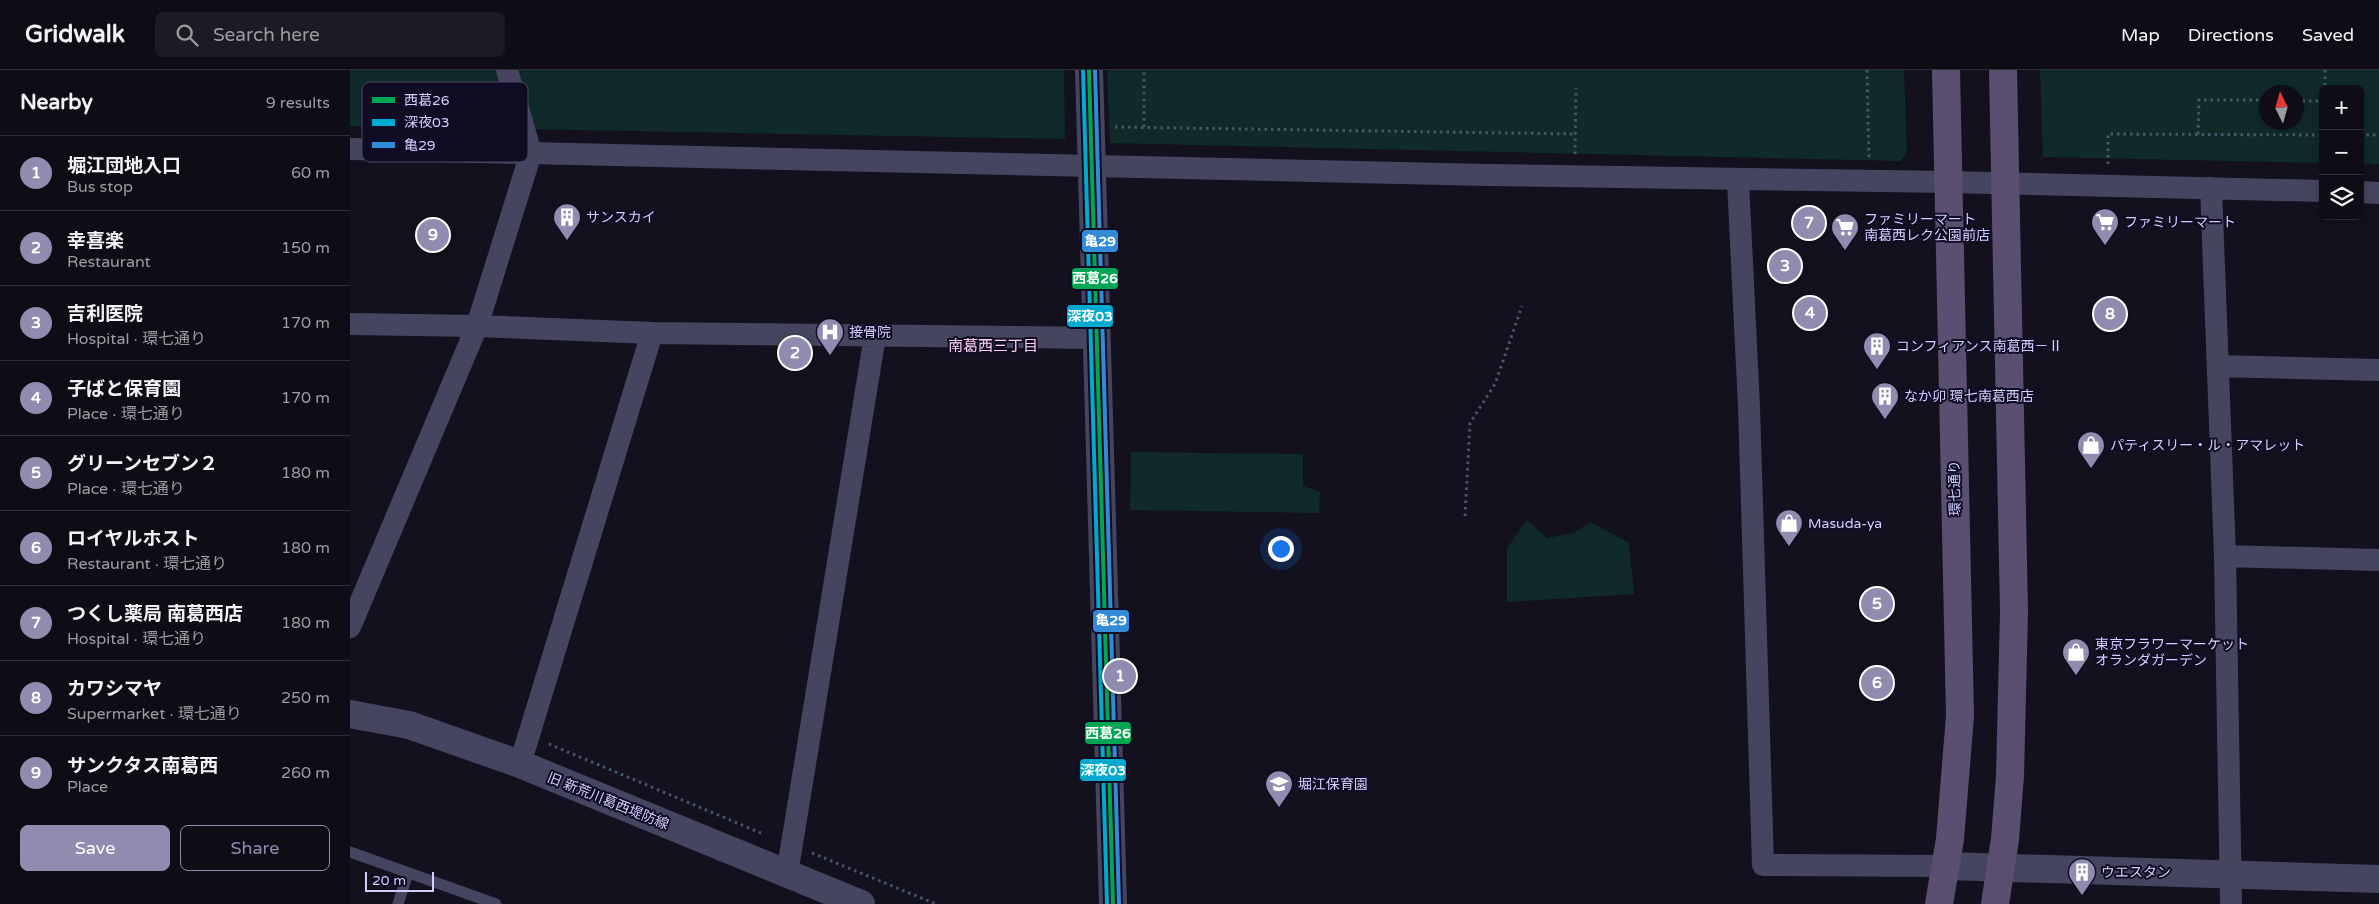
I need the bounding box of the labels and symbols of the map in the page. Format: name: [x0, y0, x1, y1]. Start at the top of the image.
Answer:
legend: [362, 82, 528, 162]
north arrow: [2259, 85, 2304, 130]
text: 西葛26: [404, 92, 450, 109]
text: 深夜03: [404, 114, 450, 131]
text: 亀29: [404, 137, 436, 154]
building icon: サンスカイ: [552, 202, 582, 241]
pin: 7: [1793, 204, 1825, 242]
supermarket icon: ファミリーマート: [2090, 207, 2120, 246]
place label: サンスカイ: [586, 209, 656, 226]
place label: ファミリーマート 南葛西レク公園前店: [1864, 211, 1990, 244]
supermarket icon: ファミリーマート 南葛西レク公園前店: [1830, 212, 1860, 251]
place label: ファミリーマート: [2124, 214, 2236, 231]
pin: 9: [417, 216, 449, 254]
line badge: 亀29: [1081, 229, 1119, 253]
text: 亀29: [1084, 233, 1116, 250]
pin: 3: [1769, 247, 1801, 285]
line badge: 西葛26: [1071, 267, 1119, 290]
text: 西葛26: [1072, 270, 1118, 287]
pin: 4: [1794, 294, 1826, 332]
pin: 8: [2094, 295, 2126, 333]
line badge: 深夜03: [1066, 304, 1114, 328]
text: 深夜03: [1067, 308, 1113, 325]
hospital icon: 接骨院: [815, 317, 845, 356]
place label: 接骨院: [849, 324, 891, 341]
building icon: コンフィアンス南葛西－Ⅱ: [1862, 331, 1892, 370]
pin: 2: [779, 334, 811, 372]
district label: 南葛西三丁目: [948, 337, 1038, 355]
place label: コンフィアンス南葛西－Ⅱ: [1896, 338, 2062, 355]
building icon: なか卯 環七南葛西店: [1870, 381, 1900, 420]
place label: なか卯 環七南葛西店: [1904, 388, 2034, 405]
shop icon: パティスリー・ル・アマレット: [2076, 430, 2106, 469]
place label: パティスリー・ル・アマレット: [2110, 437, 2305, 454]
street label: 環七通り: [1946, 460, 1964, 516]
shop icon: Masuda-ya: [1774, 508, 1804, 547]
place label: Masuda-ya: [1808, 515, 1882, 532]
your location: [1268, 536, 1294, 562]
pin: 5: [1861, 585, 1893, 623]
line badge: 亀29: [1092, 609, 1130, 633]
text: 亀29: [1095, 612, 1127, 629]
place label: 東京フラワーマーケット オランダガーデン: [2095, 636, 2249, 669]
shop icon: 東京フラワーマーケット オランダガーデン: [2061, 637, 2091, 676]
pin: 1: [1104, 657, 1136, 695]
pin: 6: [1861, 664, 1893, 702]
line badge: 西葛26: [1084, 721, 1132, 745]
text: 西葛26: [1085, 725, 1131, 742]
line badge: 深夜03: [1079, 758, 1127, 782]
text: 深夜03: [1080, 762, 1126, 779]
street label: 旧 新荒川葛西堤防線: [545, 769, 671, 833]
school or university icon: 堀江保育園: [1264, 769, 1294, 808]
place label: 堀江保育園: [1298, 776, 1368, 793]
building icon: ウエスタン: [2067, 857, 2097, 896]
place label: ウエスタン: [2101, 864, 2171, 881]
scale bar: [365, 869, 434, 892]

